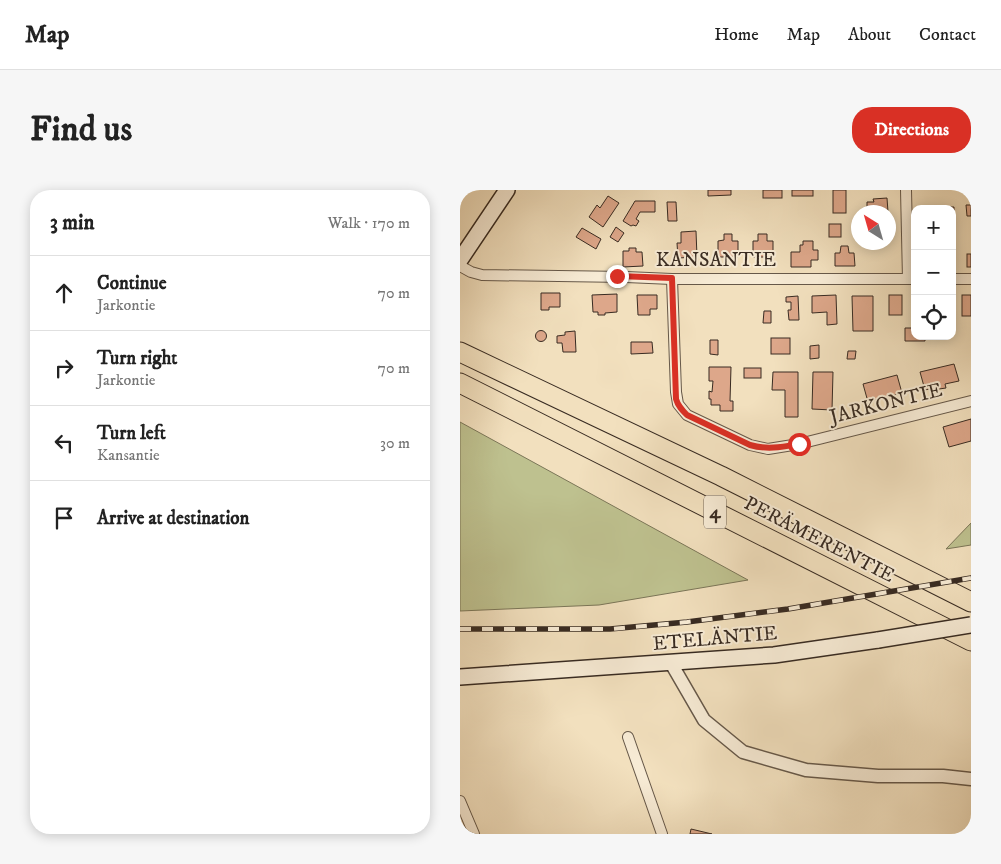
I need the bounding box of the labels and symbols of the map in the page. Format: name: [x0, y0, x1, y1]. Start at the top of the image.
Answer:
north arrow: [851, 205, 896, 250]
street label: KANSANTIE: [656, 248, 776, 273]
route end: [606, 265, 629, 288]
street label: JARKONTIE: [825, 378, 945, 431]
route start: [788, 433, 811, 456]
street label: PERÄMERENTIE: [740, 491, 898, 589]
road number: 4: [704, 496, 726, 528]
street label: ETELÄNTIE: [652, 621, 778, 657]

